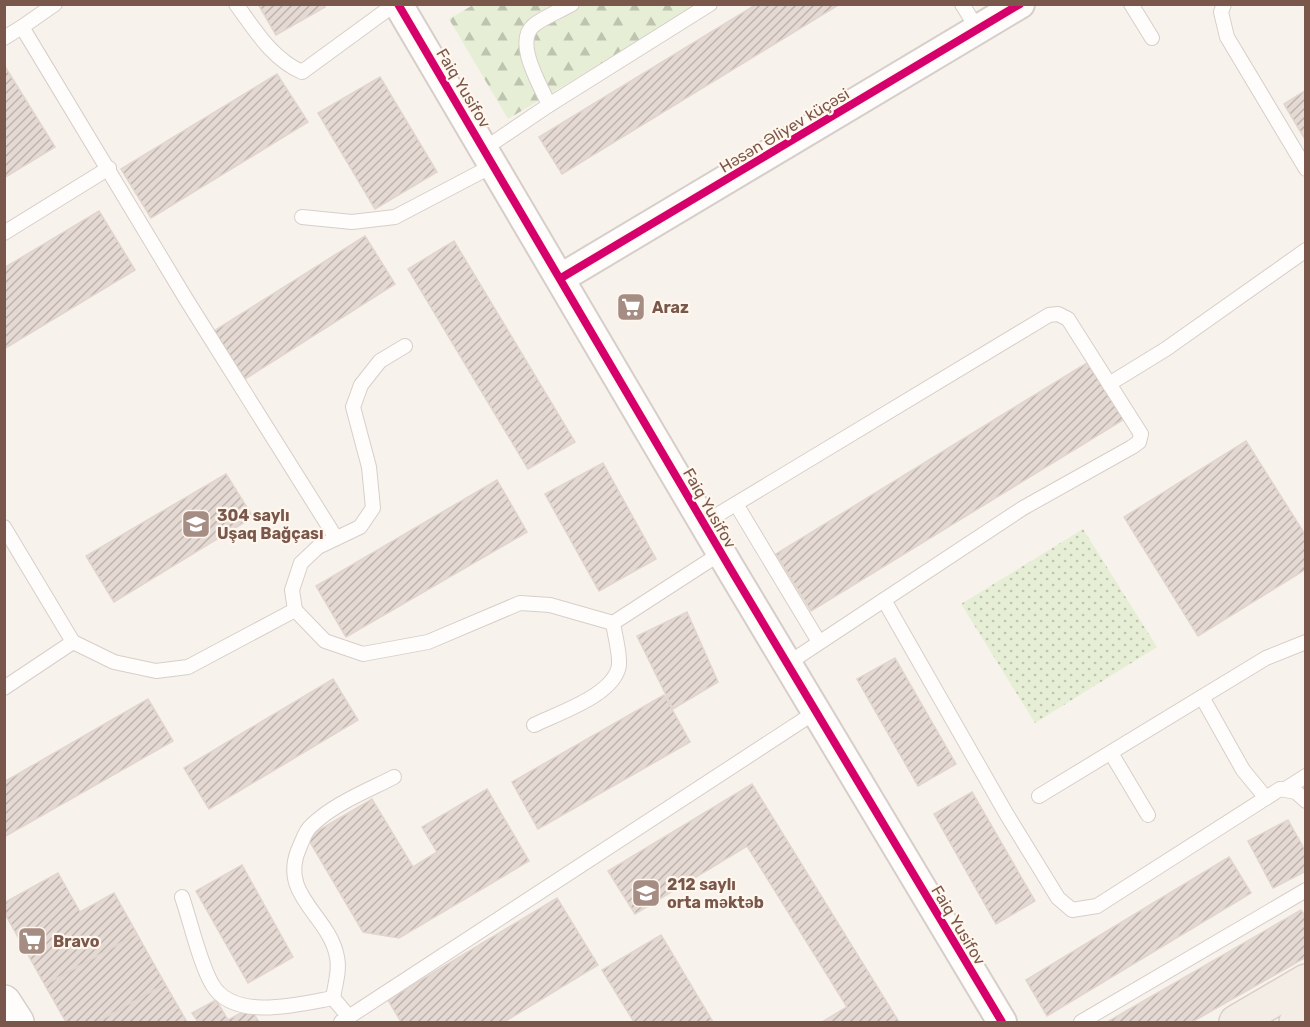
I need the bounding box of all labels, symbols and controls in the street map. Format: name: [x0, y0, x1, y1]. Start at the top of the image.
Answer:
street label: Faiq Yusifov: [432, 45, 495, 132]
street label: Həsən Əliyev küçəsi: [716, 84, 853, 177]
supermarket icon: Araz: [615, 291, 647, 323]
place label: Araz: [652, 298, 689, 317]
street label: Faiq Yusifov: [679, 465, 740, 552]
place label: 304 saylı Uşaq Bağçası: [217, 506, 324, 543]
school or university icon: 304 saylı Uşaq Bağçası: [180, 508, 212, 540]
place label: 212 saylı orta məktəb: [667, 875, 764, 912]
school or university icon: 212 saylı orta məktəb: [630, 877, 662, 909]
street label: Faiq Yusifov: [927, 882, 990, 969]
supermarket icon: Bravo: [16, 925, 48, 957]
place label: Bravo: [53, 932, 100, 951]

